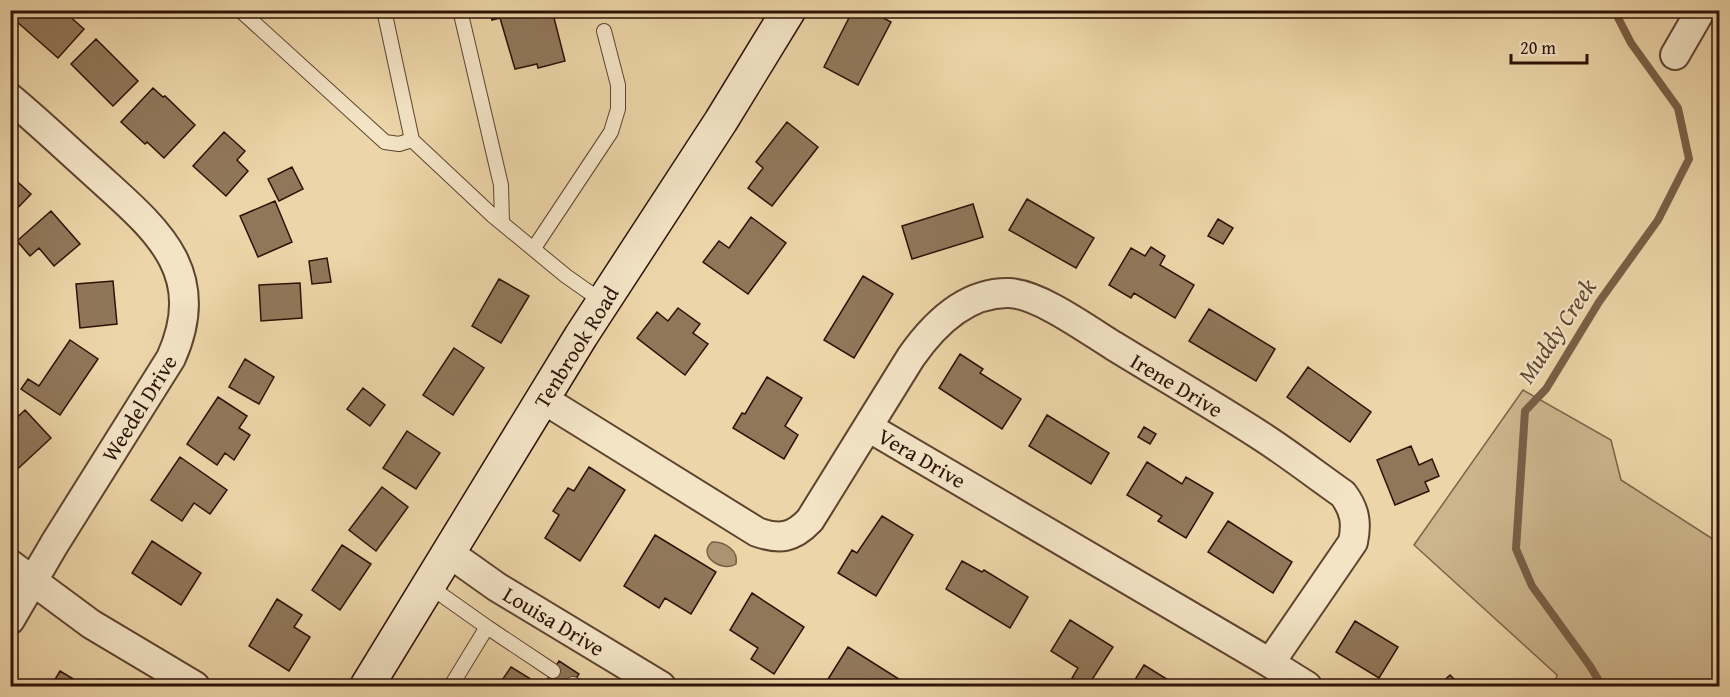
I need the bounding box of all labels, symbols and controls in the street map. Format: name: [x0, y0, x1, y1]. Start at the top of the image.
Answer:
scale bar: [1511, 27, 1588, 65]
text: 20 m: [1520, 34, 1556, 61]
water label: Muddy Creek: [1509, 271, 1605, 390]
street label: Tenbrook Road: [526, 279, 626, 414]
street label: Irene Drive: [1125, 345, 1229, 425]
street label: Weedel Drive: [93, 348, 185, 468]
street label: Vera Drive: [872, 420, 972, 496]
street label: Louisa Drive: [497, 578, 611, 664]

